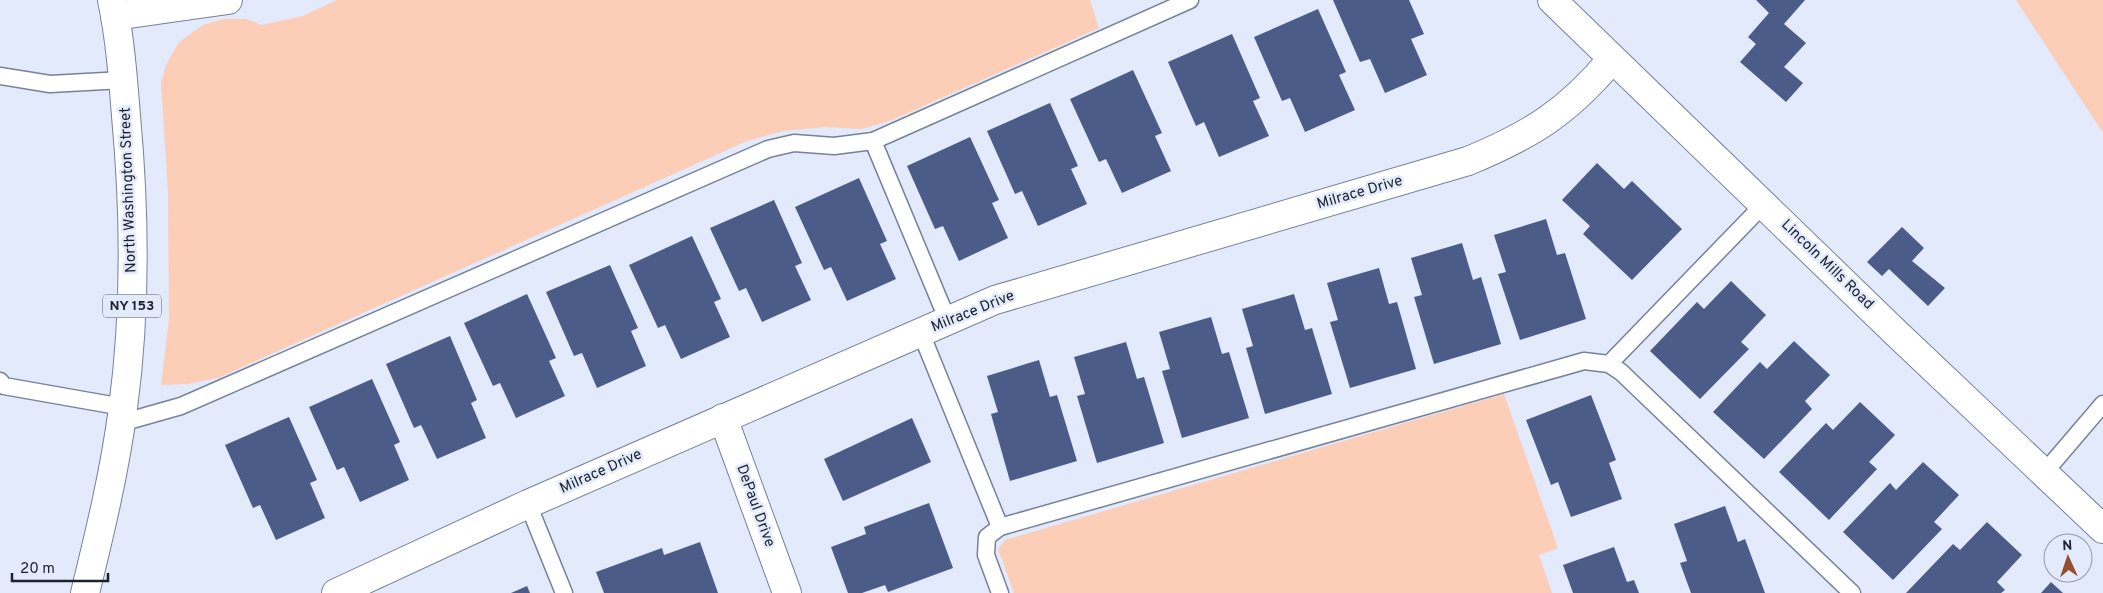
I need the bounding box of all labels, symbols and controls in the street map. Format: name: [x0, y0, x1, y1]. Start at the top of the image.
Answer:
street label: North Washington Street: [117, 107, 141, 273]
street label: Milrace Drive: [1315, 172, 1405, 214]
street label: Lincoln Mills Road: [1777, 216, 1877, 314]
street label: Milrace Drive: [929, 287, 1017, 337]
road number: NY 153: [103, 294, 161, 318]
street label: Milrace Drive: [557, 445, 645, 499]
street label: DePaul Drive: [731, 462, 779, 550]
north arrow: [2043, 533, 2093, 583]
text: N: [2062, 538, 2073, 555]
scale bar: [12, 550, 109, 582]
text: 20 m: [20, 560, 55, 579]

